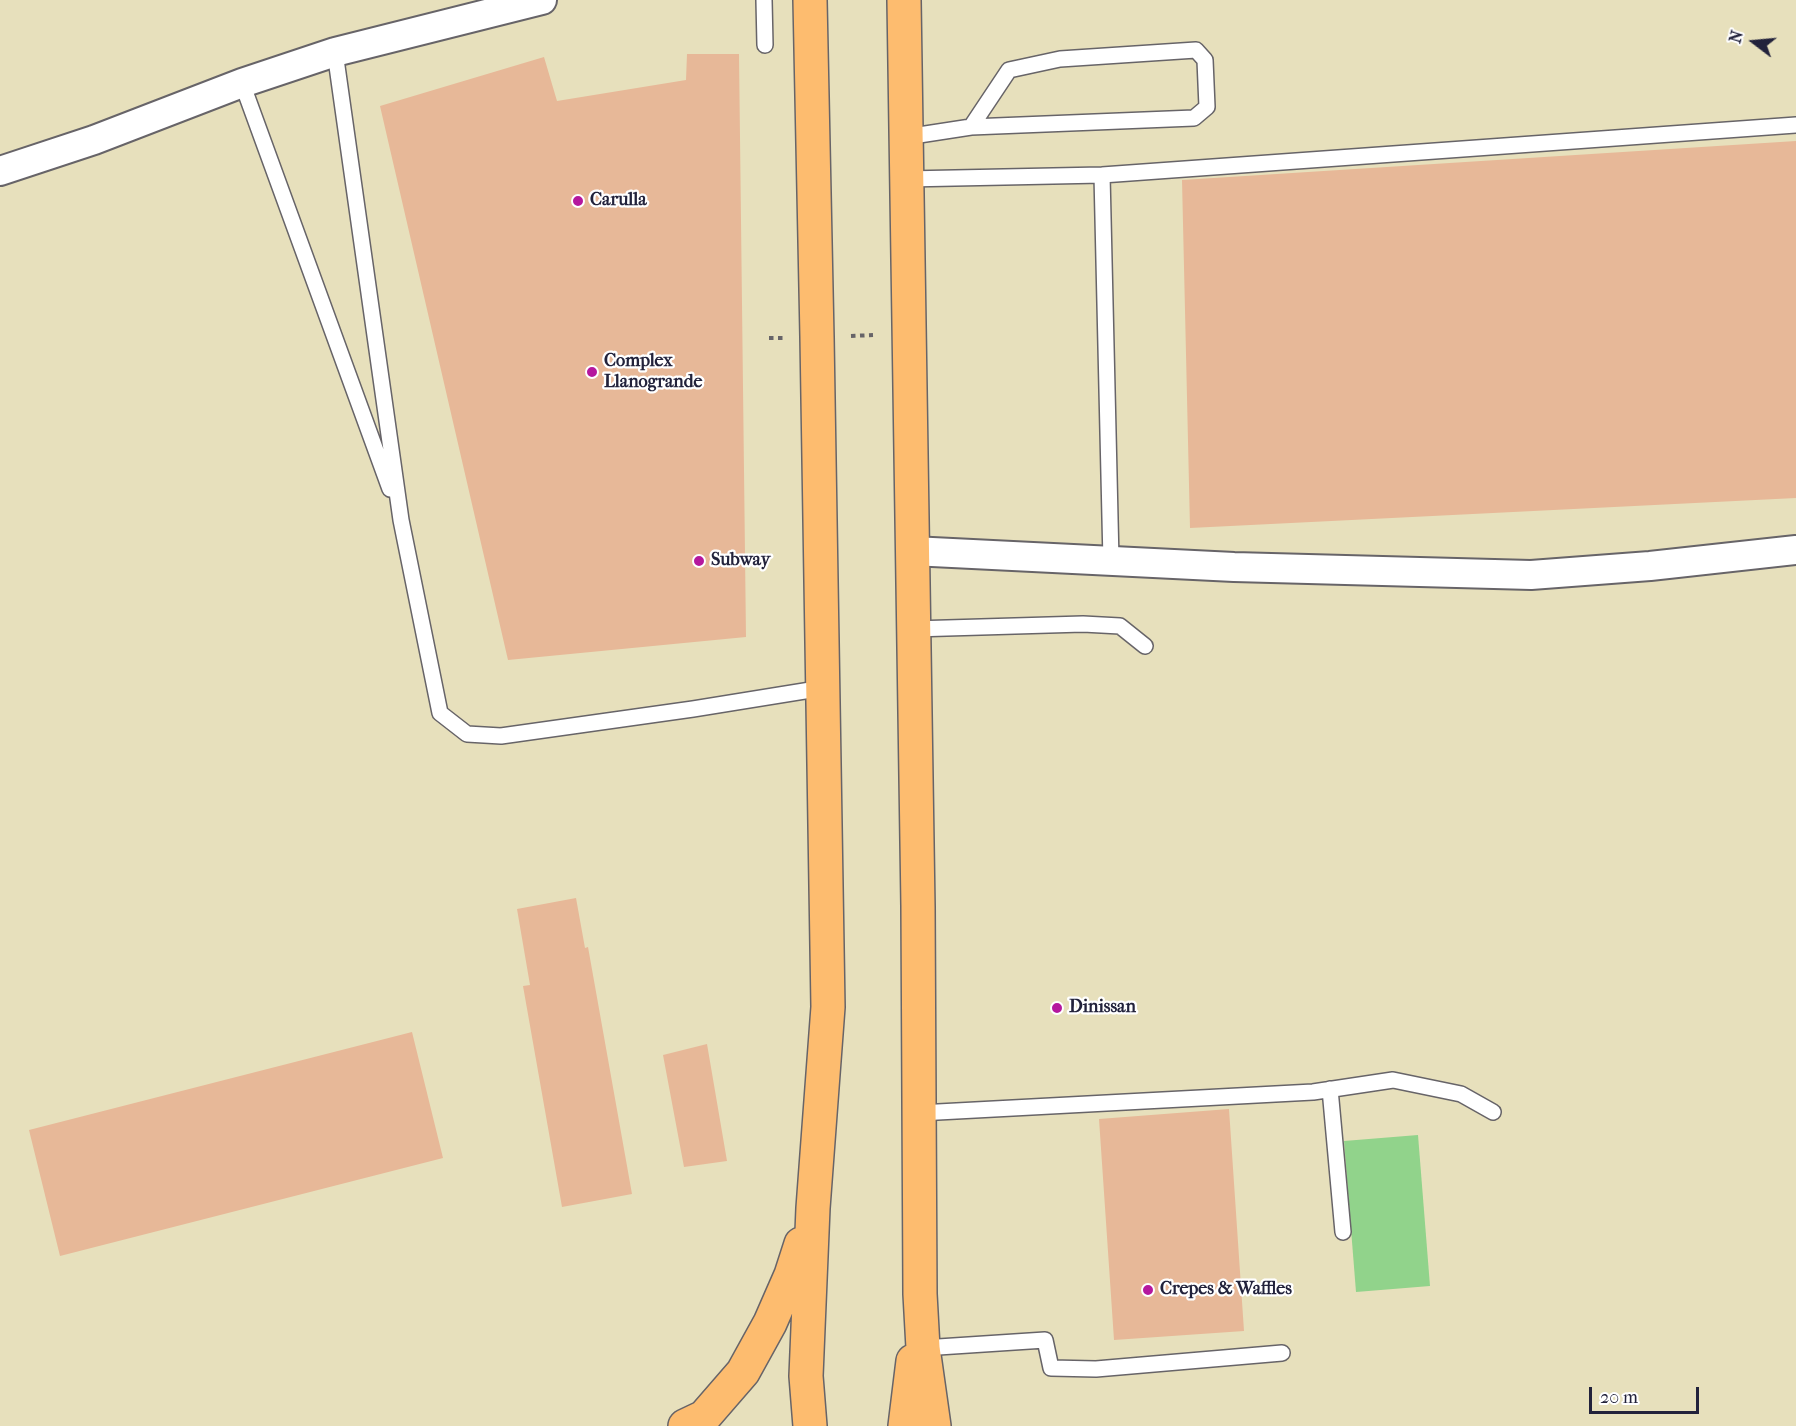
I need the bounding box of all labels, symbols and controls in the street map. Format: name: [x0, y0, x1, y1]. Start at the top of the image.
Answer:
north arrow: [1724, 12, 1784, 72]
text: N: [1725, 28, 1747, 45]
place label: Carulla: [590, 190, 647, 212]
marker: Carulla: [571, 194, 585, 208]
place label: Complex Llanogrande: [604, 351, 702, 394]
marker: Complex Llanogrande: [585, 365, 599, 379]
place label: Subway: [711, 550, 770, 572]
marker: Subway: [692, 554, 706, 568]
place label: Dinissan: [1069, 997, 1136, 1019]
marker: Dinissan: [1050, 1001, 1064, 1015]
place label: Crepes & Waffles: [1160, 1279, 1292, 1301]
marker: Crepes & Waffles: [1141, 1283, 1155, 1297]
scale bar: [1592, 1375, 1702, 1413]
text: 20 m: [1600, 1387, 1638, 1408]

